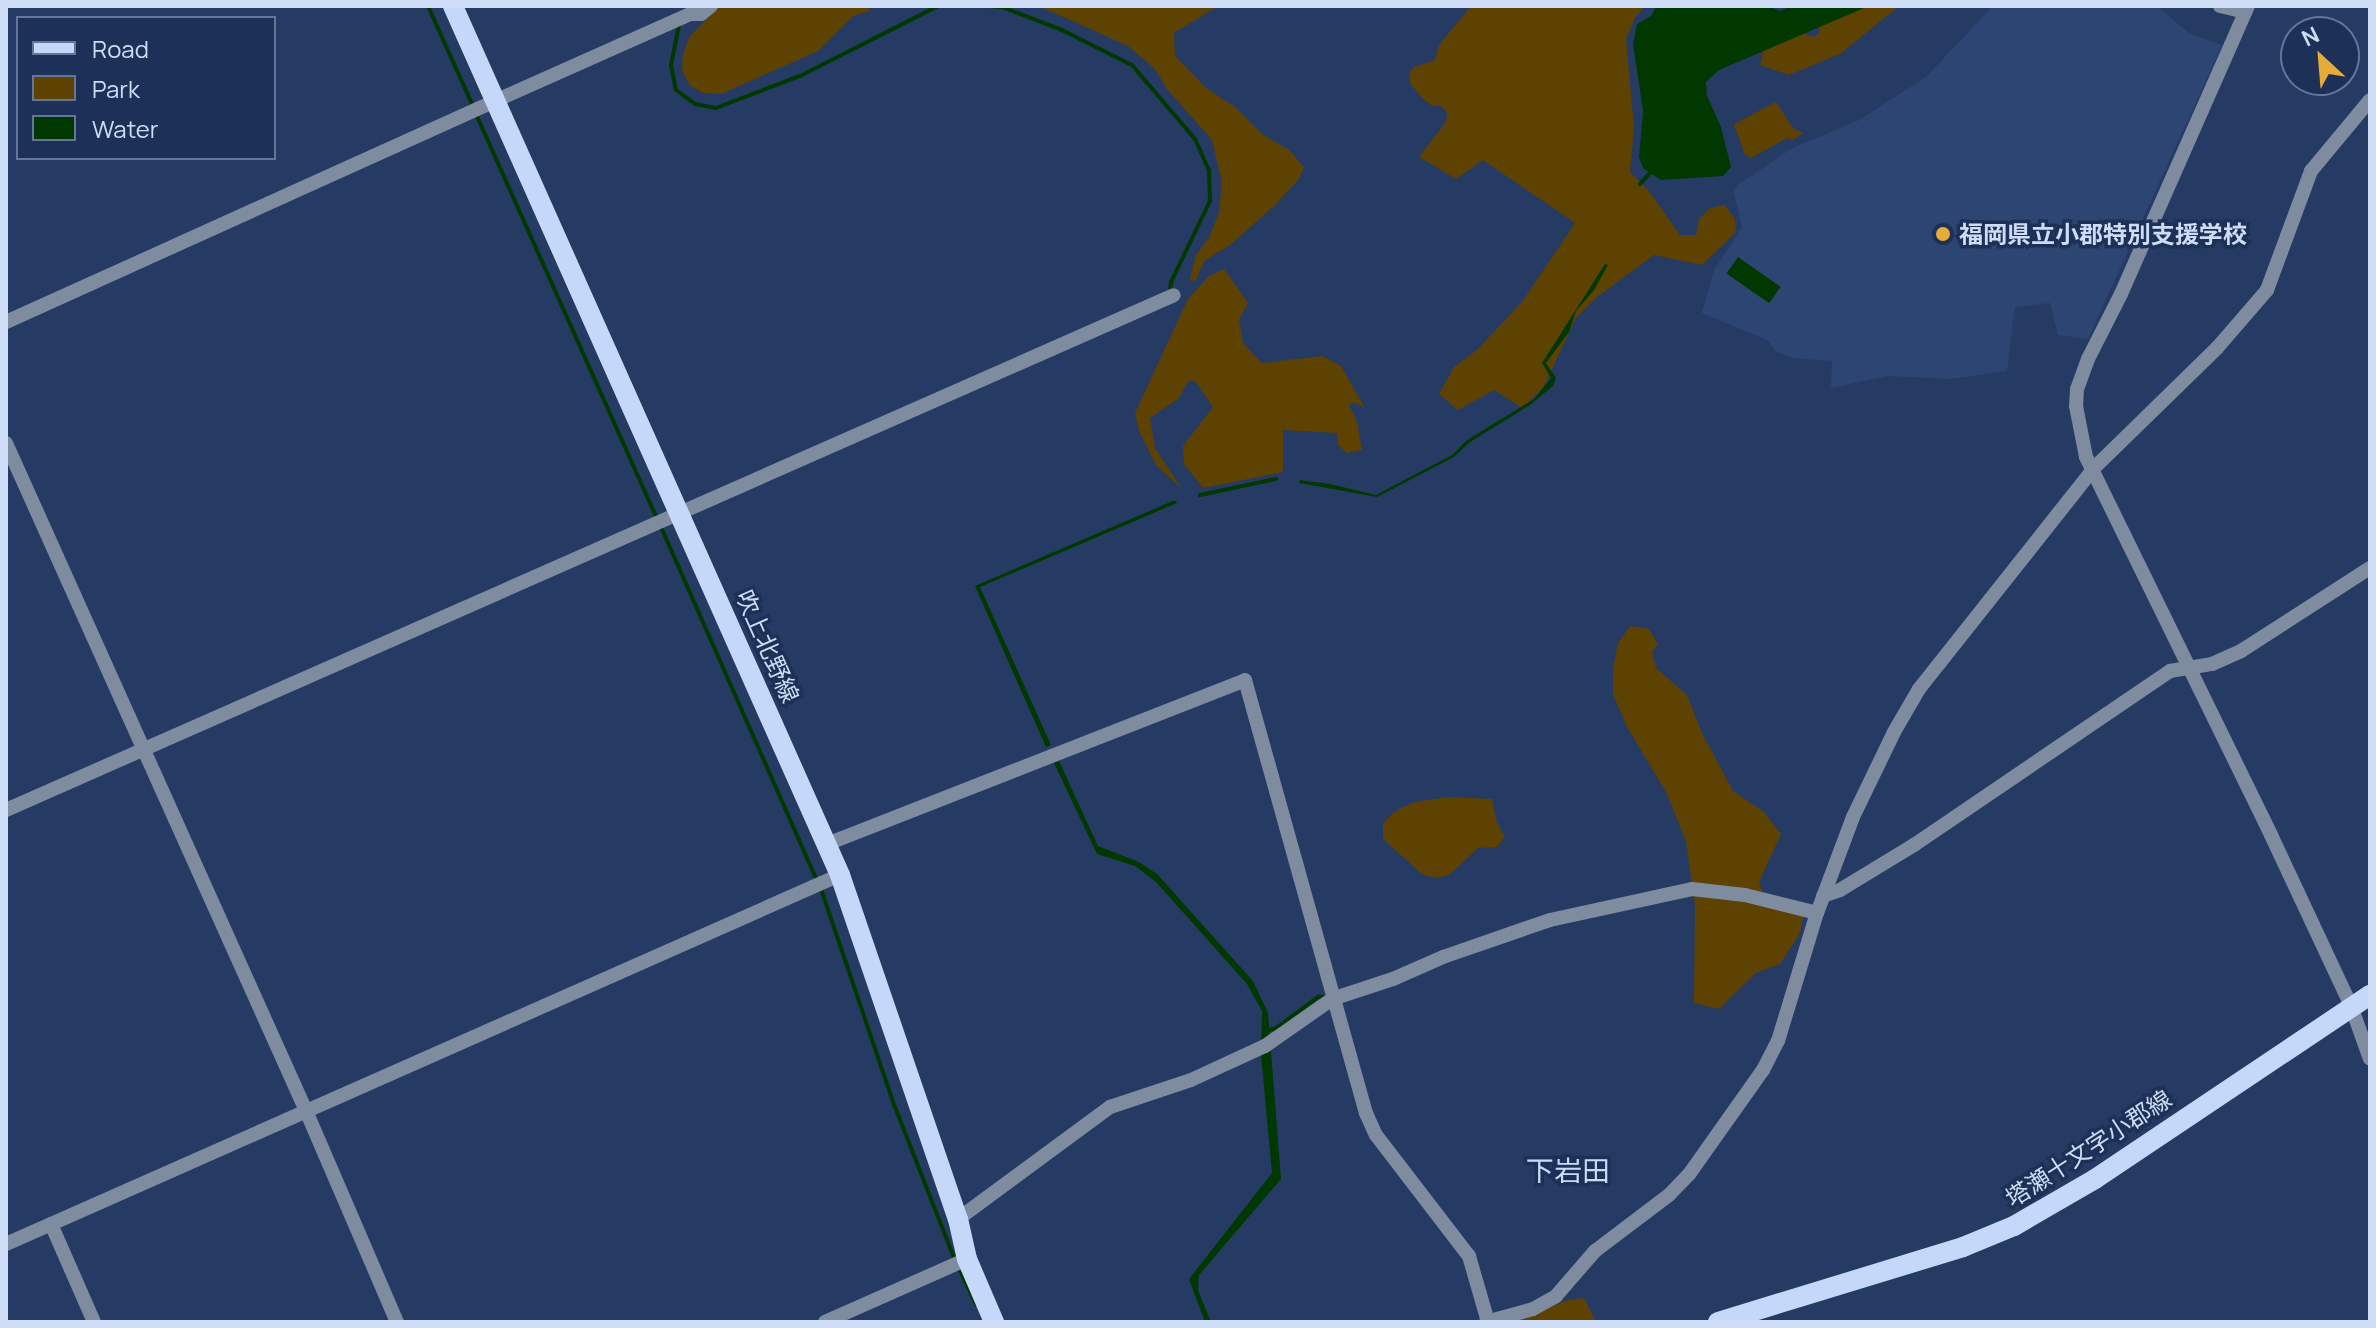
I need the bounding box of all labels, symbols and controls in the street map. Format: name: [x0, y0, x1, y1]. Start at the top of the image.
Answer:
legend: [16, 16, 276, 160]
north arrow: [2280, 16, 2360, 96]
text: N: [2297, 19, 2324, 53]
text: Road: [92, 32, 149, 65]
text: Park: [92, 72, 140, 105]
text: Water: [92, 112, 159, 145]
place label: 福岡県立小郡特別支援学校: [1959, 220, 2247, 248]
marker: 福岡県立小郡特別支援学校: [1934, 225, 1952, 243]
street label: 吹上北野線: [730, 585, 806, 707]
street label: 塔瀬十文字小郡線: [2000, 1084, 2176, 1212]
district label: 下岩田: [1526, 1153, 1610, 1187]

